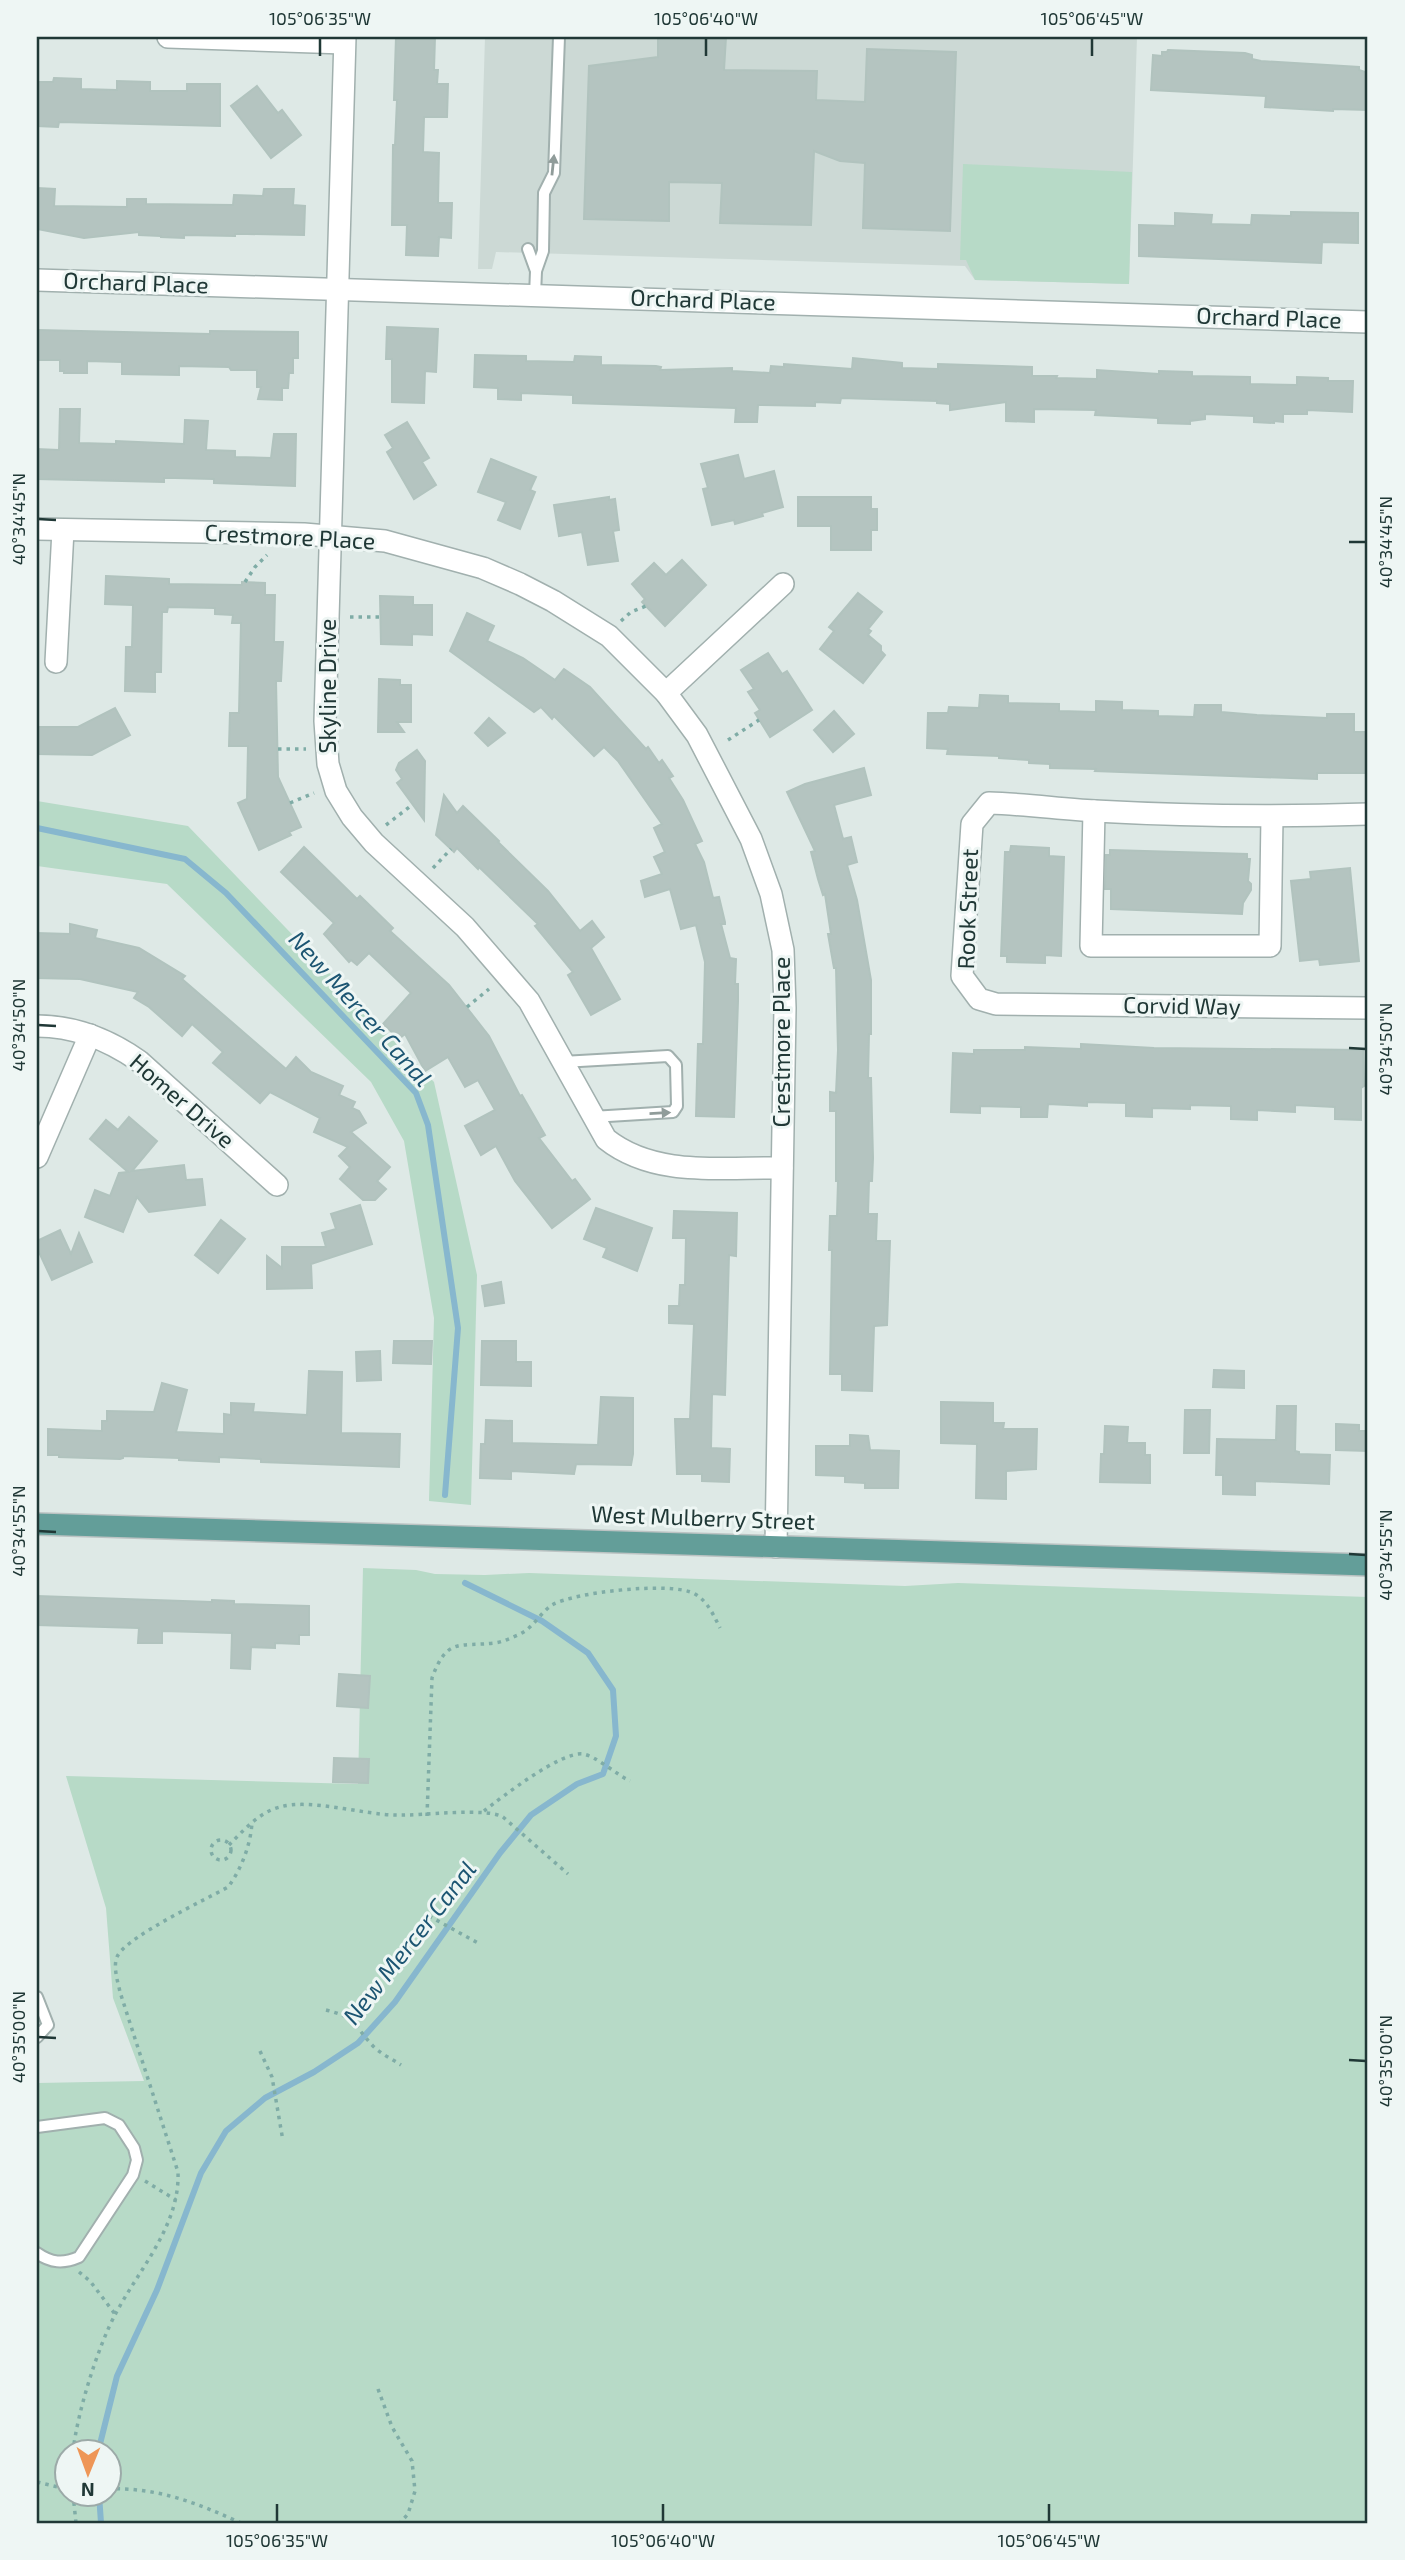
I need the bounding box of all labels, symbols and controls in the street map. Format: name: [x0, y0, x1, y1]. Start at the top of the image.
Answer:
text: 105°06'35"W: [269, 7, 371, 29]
text: 105°06'40"W: [654, 7, 758, 29]
text: 105°06'45"W: [1041, 7, 1143, 29]
one-way arrow: [548, 154, 559, 176]
street label: Orchard Place: [63, 265, 209, 299]
street label: Orchard Place: [630, 282, 776, 316]
street label: Orchard Place: [1196, 300, 1342, 334]
text: 40°34'45"N: [7, 473, 29, 565]
text: 40°34'45"N: [1374, 496, 1396, 588]
street label: Crestmore Place: [204, 518, 376, 554]
street label: Skyline Drive: [313, 619, 341, 753]
street label: Rook Street: [951, 848, 983, 970]
water label: New Mercer Canal: [284, 924, 439, 1092]
street label: Crestmore Place: [767, 957, 795, 1127]
text: 40°34'50"N: [7, 979, 29, 1071]
street label: Corvid Way: [1123, 990, 1241, 1020]
text: 40°34'50"N: [1374, 1003, 1396, 1095]
street label: Homer Drive: [125, 1047, 241, 1153]
one-way arrow: [650, 1107, 672, 1118]
text: 40°34'55"N: [7, 1485, 29, 1577]
street label: West Mulberry Street: [591, 1499, 816, 1535]
text: 40°34'55"N: [1374, 1509, 1396, 1601]
water label: New Mercer Canal: [336, 1855, 482, 2030]
text: 40°35'00"N: [7, 1991, 29, 2083]
text: 40°35'00"N: [1374, 2015, 1396, 2107]
north arrow: [52, 2438, 122, 2508]
text: N: [81, 2479, 95, 2502]
text: 105°06'35"W: [226, 2529, 328, 2551]
text: 105°06'40"W: [611, 2529, 715, 2551]
text: 105°06'45"W: [998, 2529, 1100, 2551]

